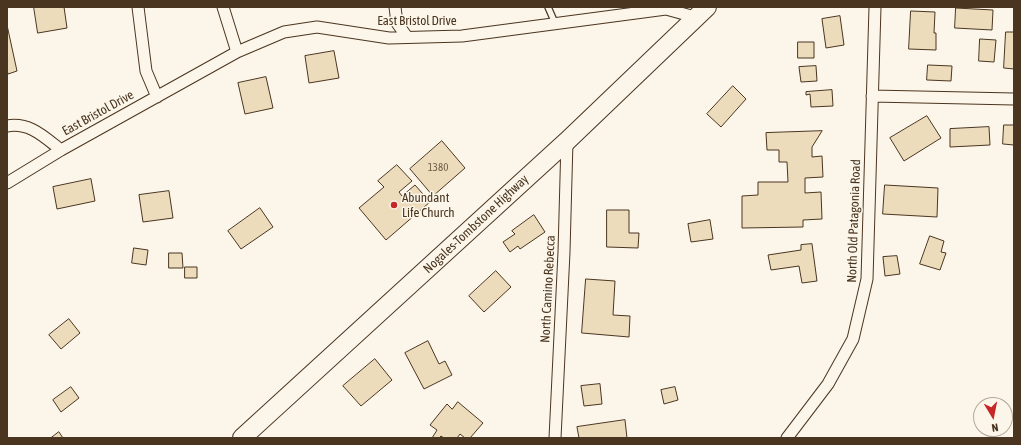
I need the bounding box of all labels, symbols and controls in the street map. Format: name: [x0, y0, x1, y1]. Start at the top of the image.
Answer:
street label: East Bristol Drive: [377, 13, 457, 29]
street label: East Bristol Drive: [59, 87, 137, 139]
street label: North Old Patagonia Road: [844, 159, 864, 283]
house number: 1380: [428, 161, 448, 175]
street label: Nogales-Tombstone Highway: [420, 171, 532, 277]
place label: Abundant Life Church: [402, 190, 455, 221]
marker: Abundant Life Church: [389, 200, 399, 210]
street label: North Camino Rebecca: [537, 235, 559, 343]
north arrow: [973, 397, 1013, 437]
text: N: [991, 421, 999, 434]

